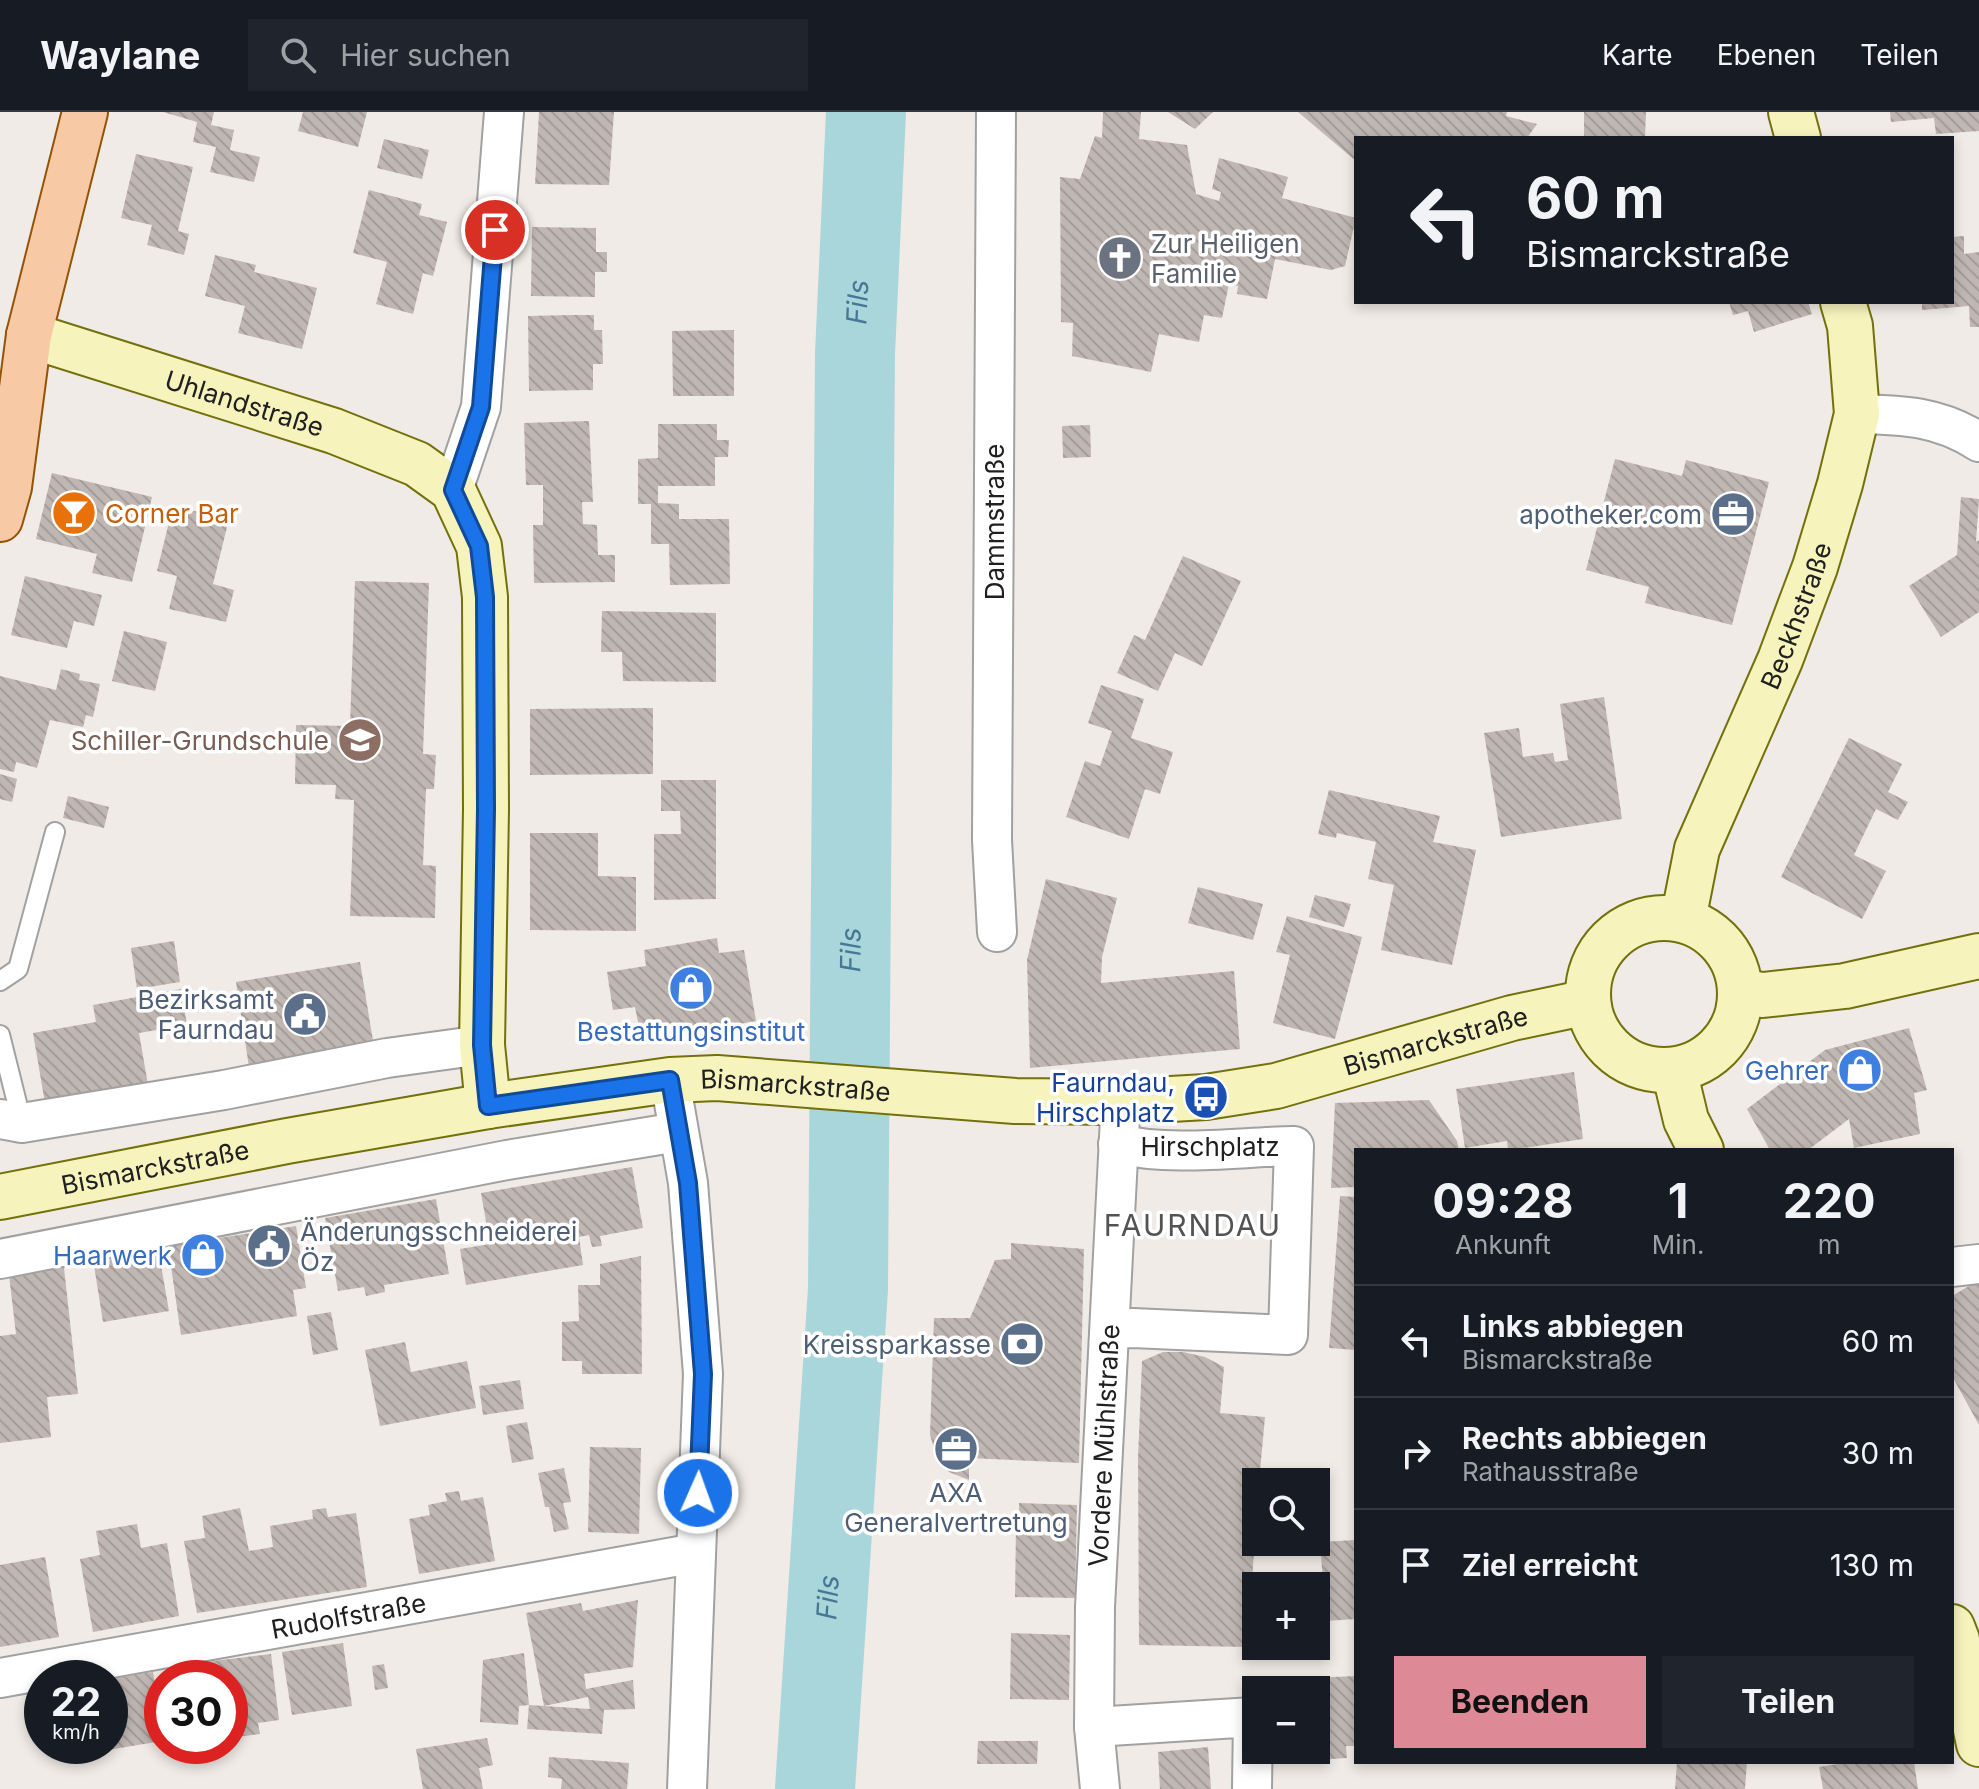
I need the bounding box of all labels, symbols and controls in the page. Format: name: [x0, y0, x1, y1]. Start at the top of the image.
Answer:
search box: [248, 19, 808, 91]
text: Waylane: [40, 32, 200, 78]
icon: search: [276, 33, 320, 77]
text: Hier suchen: [340, 37, 511, 73]
text: Karte: [1602, 38, 1673, 72]
text: Ebenen: [1717, 38, 1816, 72]
text: Teilen: [1860, 38, 1939, 72]
text: 60 m: [1526, 164, 1665, 232]
icon: left: [1394, 168, 1498, 272]
pin: [461, 196, 529, 264]
icon: arrive: [473, 208, 517, 252]
place label: Zur Heiligen Familie: [1151, 228, 1300, 289]
text: Bismarckstraße: [1526, 232, 1790, 276]
church icon: Zur Heiligen Familie: [1096, 234, 1144, 282]
water label: Fils: [839, 279, 875, 325]
street label: Uhlandstraße: [161, 363, 328, 442]
street label: Dammstraße: [979, 444, 1010, 600]
bar icon: Corner Bar: [50, 489, 98, 537]
office icon: apotheker.com: [1709, 490, 1757, 538]
place label: Corner Bar: [105, 498, 239, 529]
place label: apotheker.com: [1519, 499, 1702, 530]
street label: Beckhstraße: [1754, 538, 1837, 694]
school or university icon: Schiller-Grundschule: [336, 716, 384, 764]
place label: Schiller-Grundschule: [71, 725, 329, 756]
water label: Fils: [833, 928, 868, 973]
shop icon: Bestattungsinstitut: [667, 964, 715, 1012]
place label: Bezirksamt Faurndau: [137, 984, 274, 1045]
public building icon: Bezirksamt Faurndau: [281, 990, 329, 1038]
street label: Bismarckstraße: [1339, 1000, 1530, 1081]
place label: Bestattungsinstitut: [577, 1016, 805, 1047]
shop icon: Gehrer: [1836, 1046, 1884, 1094]
place label: Gehrer: [1745, 1055, 1829, 1086]
street label: Bismarckstraße: [700, 1063, 892, 1107]
place label: Faurndau, Hirschplatz: [1036, 1067, 1175, 1128]
bus stop icon: Faurndau, Hirschplatz: [1182, 1073, 1230, 1121]
street label: Hirschplatz: [1140, 1131, 1280, 1162]
street label: Bismarckstraße: [58, 1133, 252, 1200]
text: 09:28: [1432, 1171, 1573, 1230]
text: 1: [1668, 1171, 1688, 1230]
text: 220: [1783, 1171, 1876, 1230]
district label: FAURNDAU: [1104, 1207, 1282, 1243]
place label: Änderungsschneiderei Öz: [300, 1216, 577, 1277]
public building icon: Änderungsschneiderei Öz: [245, 1222, 293, 1270]
text: Ankunft: [1455, 1229, 1551, 1260]
text: Min.: [1652, 1229, 1704, 1260]
text: m: [1818, 1229, 1841, 1260]
shop icon: Haarwerk: [179, 1231, 227, 1279]
place label: Haarwerk: [53, 1240, 172, 1271]
text: Links abbiegen: [1462, 1308, 1684, 1344]
icon: left: [1394, 1319, 1438, 1363]
bank icon: Kreissparkasse: [998, 1320, 1046, 1368]
street label: Vordere Mühlstraße: [1082, 1323, 1125, 1568]
text: 60 m: [1842, 1323, 1914, 1359]
place label: Kreissparkasse: [803, 1329, 991, 1360]
text: Bismarckstraße: [1462, 1344, 1653, 1375]
text: Rechts abbiegen: [1462, 1420, 1707, 1456]
office icon: AXA Generalvertretung: [932, 1425, 980, 1473]
icon: right: [1394, 1431, 1438, 1475]
text: 30 m: [1842, 1435, 1914, 1471]
position arrow: [656, 1451, 740, 1535]
text: Rathausstraße: [1462, 1456, 1639, 1487]
map controls: [1242, 1468, 1330, 1764]
button: search: [1242, 1468, 1330, 1556]
place label: AXA Generalvertretung: [844, 1477, 1068, 1538]
icon: arrive: [1394, 1543, 1438, 1587]
text: Ziel erreicht: [1462, 1547, 1638, 1583]
text: 130 m: [1830, 1547, 1914, 1583]
button: +: [1242, 1572, 1330, 1660]
water label: Fils: [809, 1574, 846, 1621]
street label: Rudolfstraße: [269, 1586, 428, 1645]
button: Beenden: [1394, 1656, 1646, 1748]
button: Teilen: [1662, 1656, 1914, 1748]
speed limit sign: 30: [144, 1660, 248, 1764]
button: −: [1242, 1676, 1330, 1764]
text: 22: [51, 1677, 101, 1726]
text: km/h: [52, 1720, 100, 1744]

